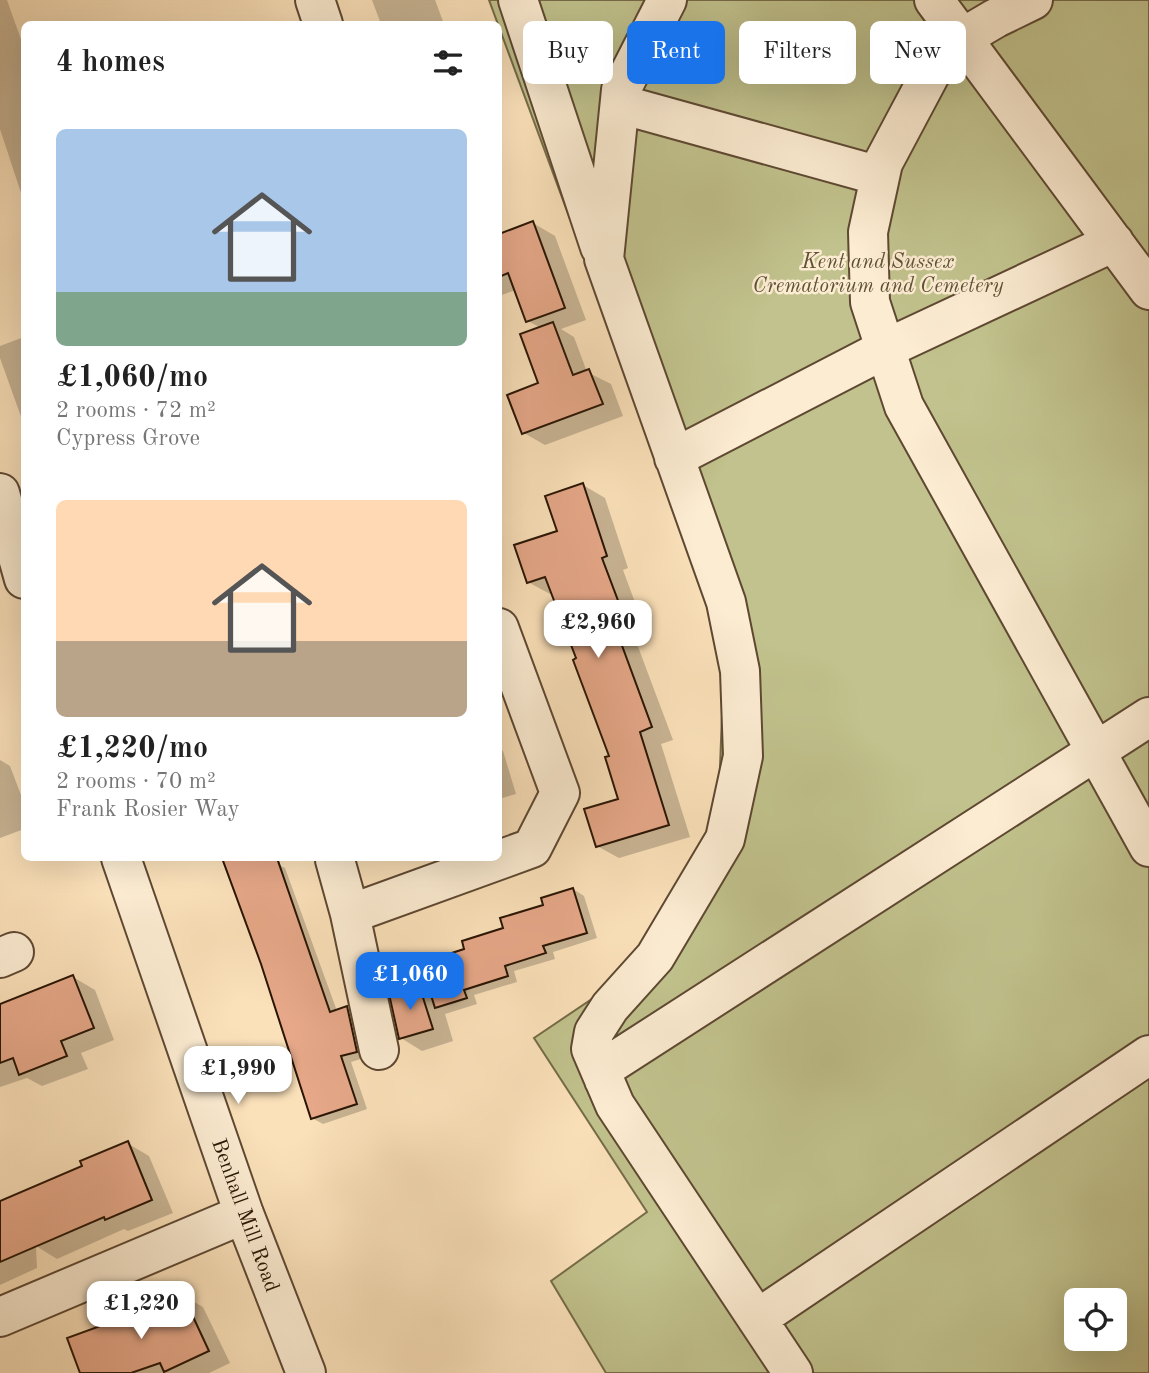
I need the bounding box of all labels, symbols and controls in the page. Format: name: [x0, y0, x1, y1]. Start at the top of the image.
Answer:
chip: Buy: [523, 21, 613, 84]
chip: Rent: [627, 21, 725, 84]
chip: Filters: [739, 21, 856, 84]
chip: New: [870, 21, 966, 84]
icon: filters: [429, 44, 467, 82]
text: 4 homes: [56, 48, 165, 78]
icon: home: [199, 174, 325, 300]
park label: Kent and Sussex Crematorium and Cemetery: [753, 252, 1004, 297]
text: £1,060/mo: [56, 363, 208, 393]
text: 2 rooms · 72 m²: [56, 399, 216, 422]
text: Cypress Grove: [56, 427, 200, 450]
icon: home: [199, 545, 325, 671]
pin: £2,960: [541, 600, 655, 660]
text: £2,960: [560, 611, 636, 634]
text: £1,220/mo: [56, 734, 208, 764]
text: 2 rooms · 70 m²: [56, 770, 216, 793]
text: Frank Rosier Way: [56, 798, 240, 821]
pin: £1,060: [353, 953, 467, 1012]
text: £1,060: [372, 963, 448, 986]
pin: £1,990: [181, 1046, 295, 1106]
text: £1,990: [200, 1057, 276, 1080]
street label: Benhall Mill Road: [207, 1136, 282, 1295]
pin: £1,220: [84, 1282, 198, 1341]
map controls: [1064, 1288, 1127, 1351]
button: locate: [1064, 1288, 1127, 1351]
text: £1,220: [103, 1292, 179, 1315]

